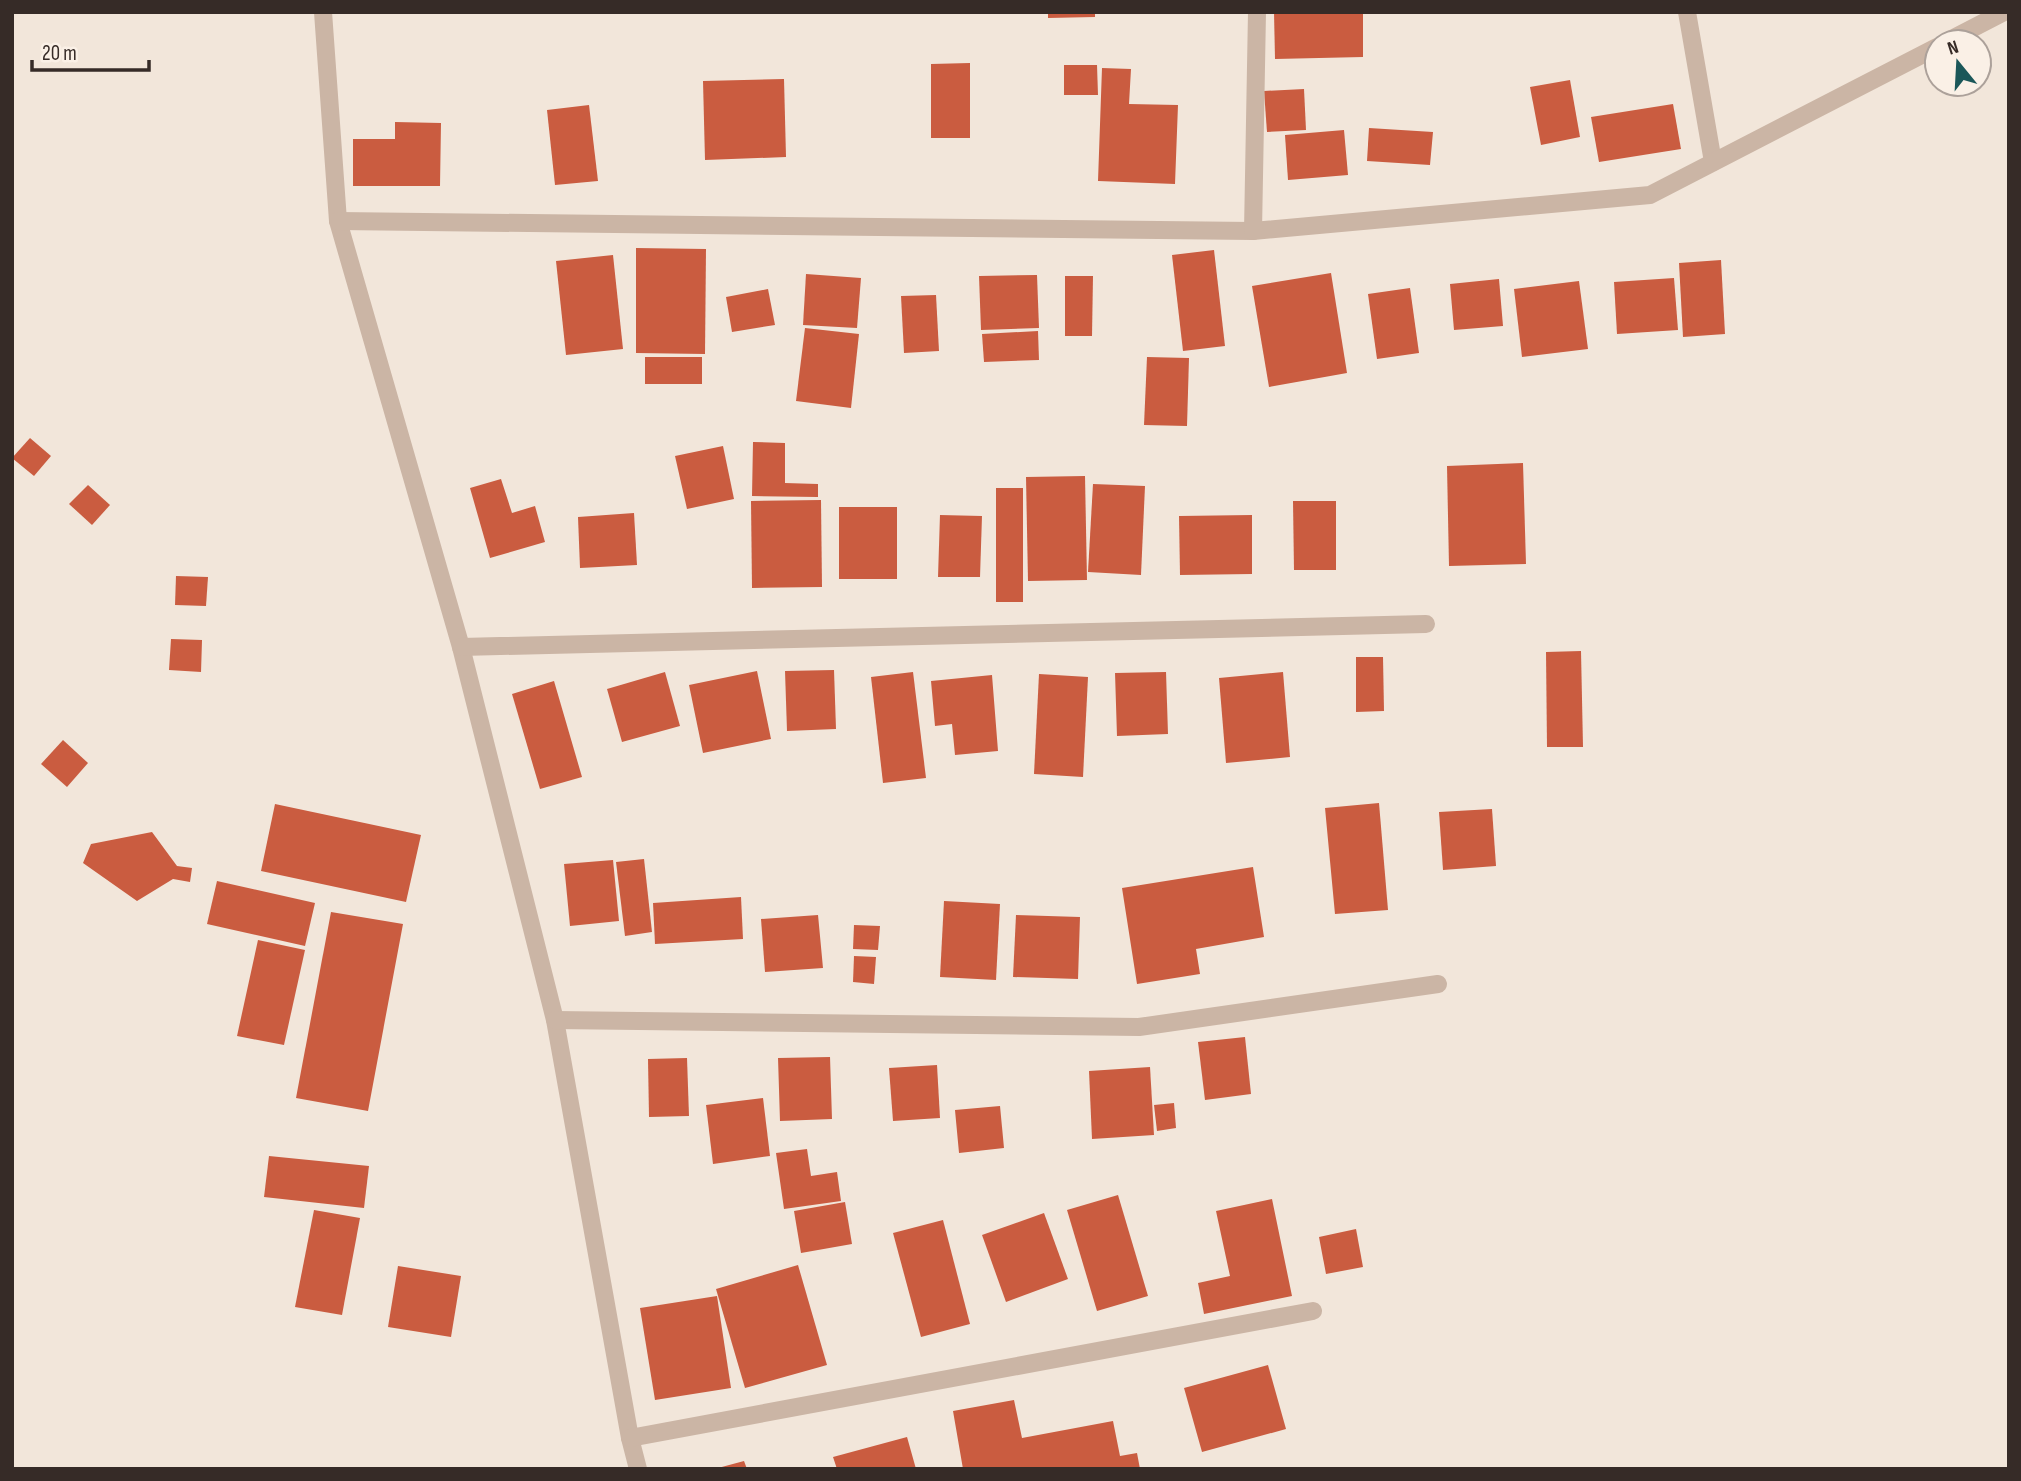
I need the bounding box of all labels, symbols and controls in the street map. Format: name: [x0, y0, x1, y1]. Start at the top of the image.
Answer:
scale bar: [32, 28, 149, 72]
north arrow: [1923, 28, 1993, 98]
text: N: [1945, 36, 1962, 61]
text: 20 m: [42, 41, 77, 66]

